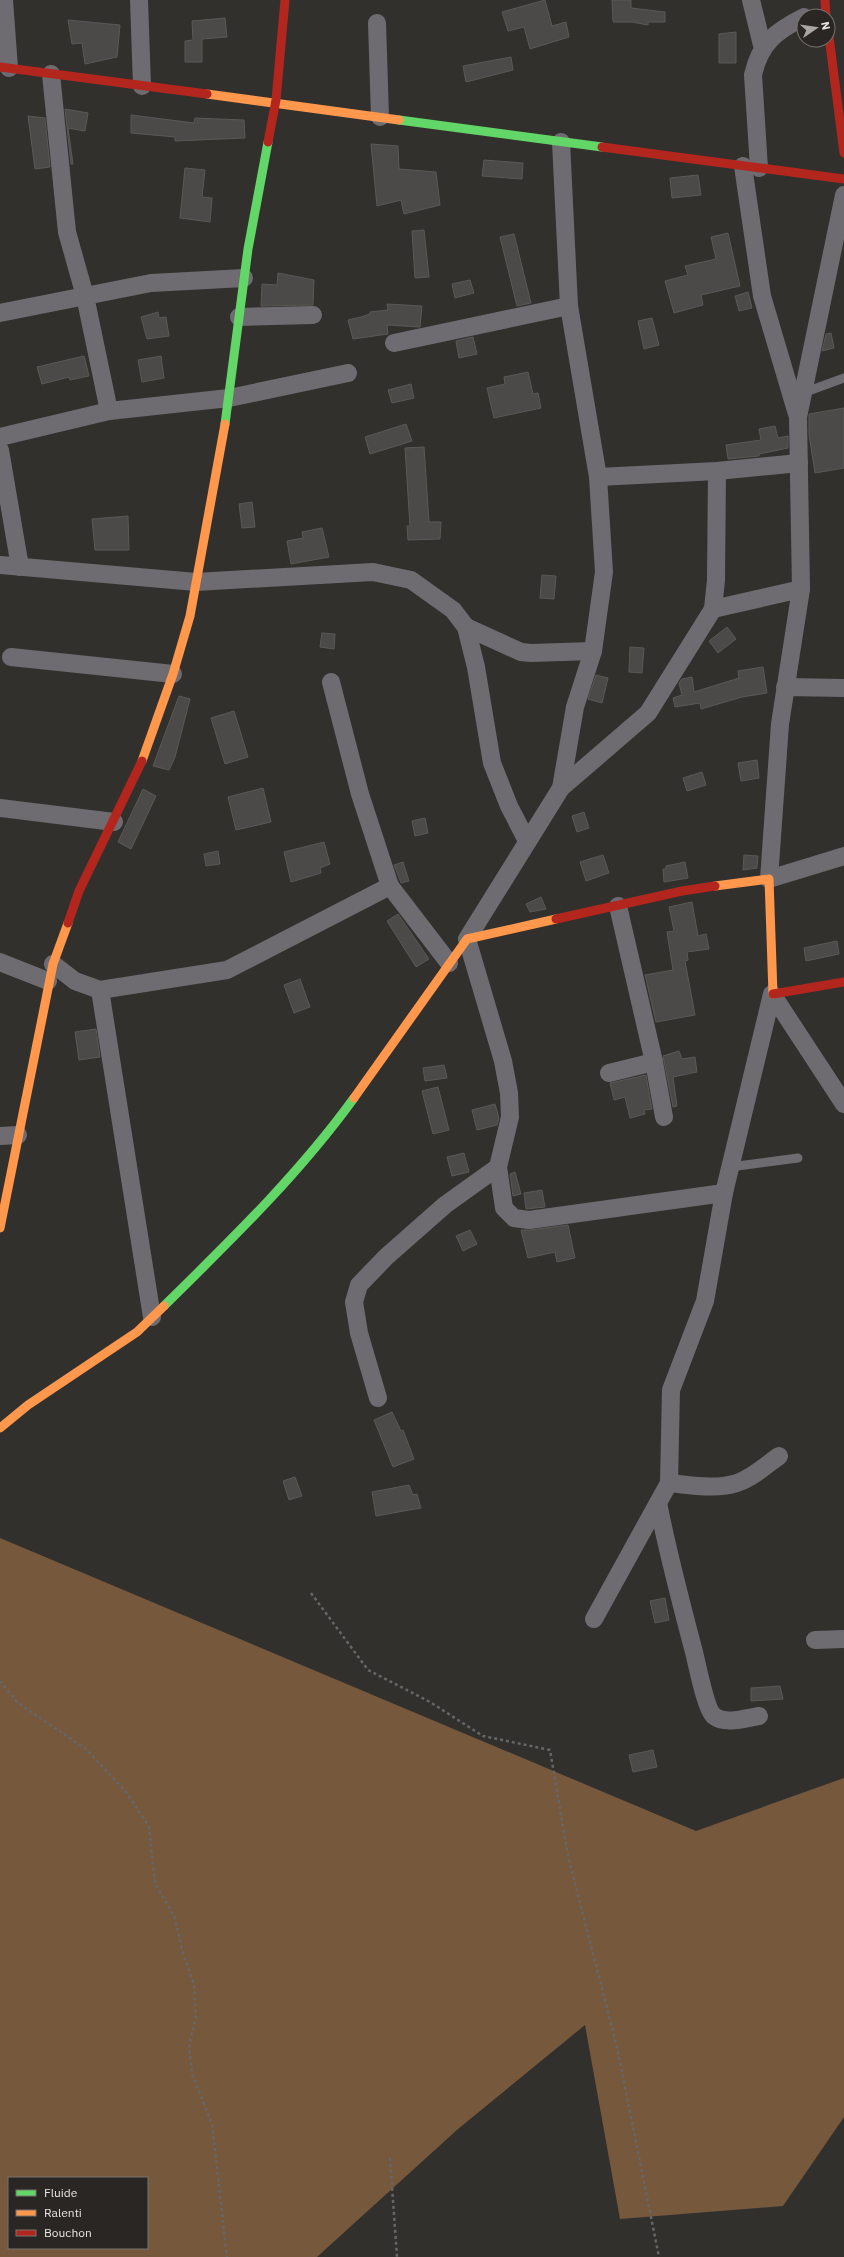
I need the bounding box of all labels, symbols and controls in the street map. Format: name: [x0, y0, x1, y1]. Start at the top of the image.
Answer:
north arrow: [796, 8, 836, 48]
text: N: [818, 20, 833, 31]
legend: [8, 2177, 148, 2249]
text: Fluide: [44, 2185, 78, 2200]
text: Ralenti: [44, 2205, 82, 2220]
text: Bouchon: [44, 2225, 92, 2240]

